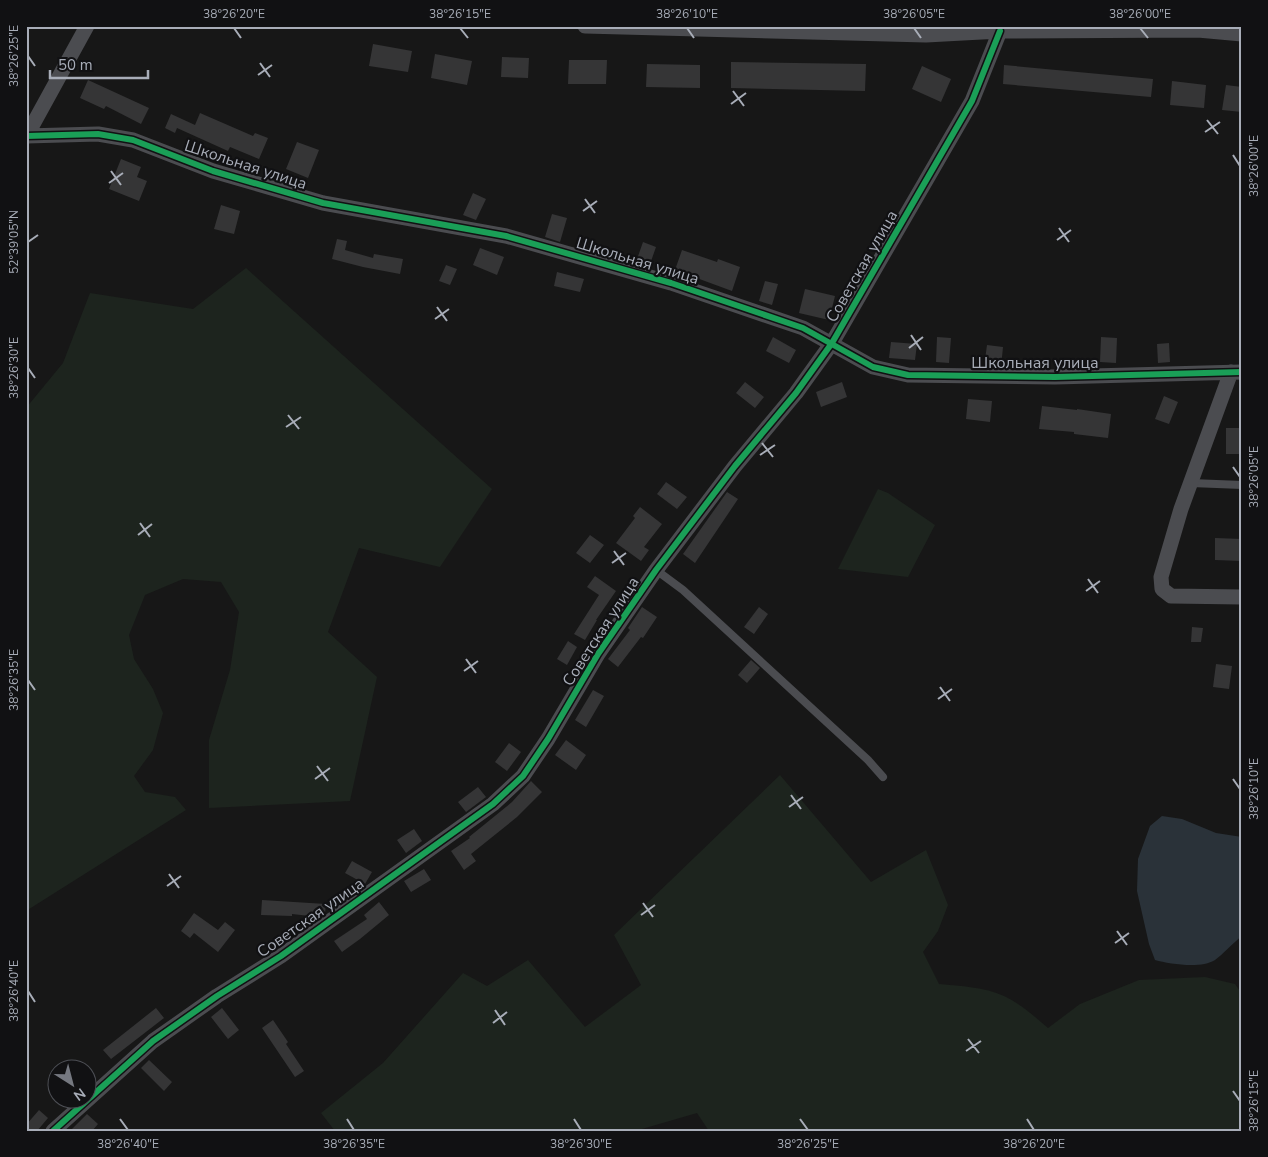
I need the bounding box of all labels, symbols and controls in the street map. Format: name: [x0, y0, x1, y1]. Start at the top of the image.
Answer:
text: 38°26'20"E: [203, 6, 265, 22]
text: 38°26'15"E: [429, 6, 491, 22]
text: 38°26'10"E: [656, 6, 718, 22]
text: 38°26'05"E: [883, 6, 945, 22]
text: 38°26'00"E: [1109, 6, 1171, 22]
text: 38°26'25"E: [6, 25, 22, 87]
scale bar: [50, 48, 148, 80]
text: 50 m: [58, 55, 93, 75]
street label: Школьная улица: [182, 135, 310, 195]
text: 38°26'00"E: [1246, 135, 1262, 197]
street label: Советская улица: [821, 206, 903, 327]
text: 52°39'05"N: [6, 210, 22, 274]
street label: Школьная улица: [574, 232, 702, 290]
text: 38°26'30"E: [6, 337, 22, 399]
street label: Школьная улица: [971, 352, 1099, 374]
text: 38°26'05"E: [1246, 446, 1262, 508]
street label: Советская улица: [557, 573, 644, 690]
text: 38°26'35"E: [6, 649, 22, 711]
text: 38°26'10"E: [1246, 758, 1262, 820]
street label: Советская улица: [253, 873, 369, 963]
text: 38°26'40"E: [6, 960, 22, 1022]
north arrow: [48, 1060, 98, 1110]
text: 38°26'15"E: [1246, 1070, 1262, 1132]
text: N: [70, 1083, 89, 1105]
text: 38°26'40"E: [97, 1136, 159, 1152]
text: 38°26'35"E: [323, 1136, 385, 1152]
text: 38°26'30"E: [550, 1136, 612, 1152]
text: 38°26'25"E: [777, 1136, 839, 1152]
text: 38°26'20"E: [1003, 1136, 1065, 1152]

